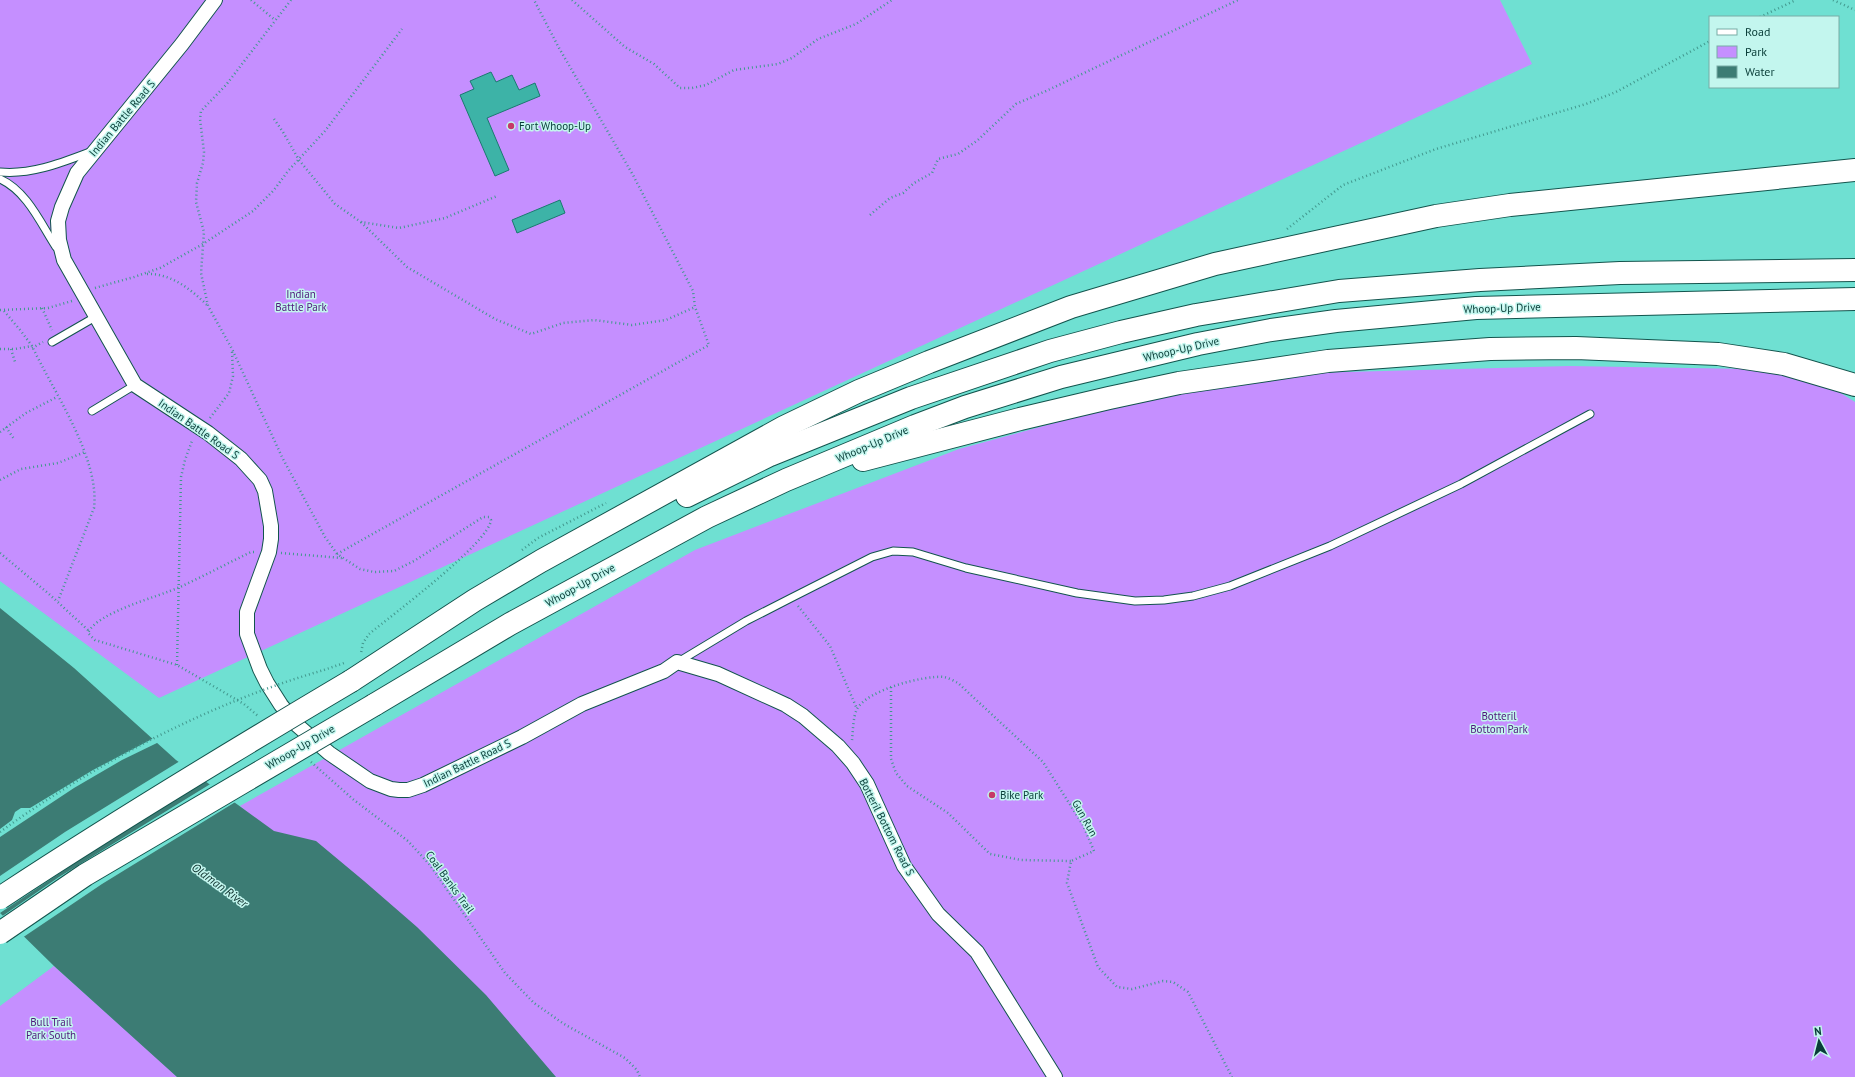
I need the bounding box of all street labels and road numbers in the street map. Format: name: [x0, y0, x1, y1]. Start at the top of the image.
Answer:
street label: Indian Battle Road S: [86, 77, 158, 159]
street label: Whoop-Up Drive: [1463, 300, 1541, 316]
street label: Whoop-Up Drive: [1142, 333, 1221, 365]
street label: Indian Battle Road S: [156, 396, 242, 462]
street label: Whoop-Up Drive: [834, 422, 911, 466]
street label: Whoop-Up Drive: [543, 560, 618, 610]
street label: Whoop-Up Drive: [263, 721, 337, 772]
street label: Indian Battle Road S: [421, 736, 513, 790]
street label: Botteril Bottom Road S: [856, 776, 918, 878]
street label: Gun Run: [1069, 797, 1101, 839]
street label: Coal Banks Trail: [423, 848, 478, 917]

